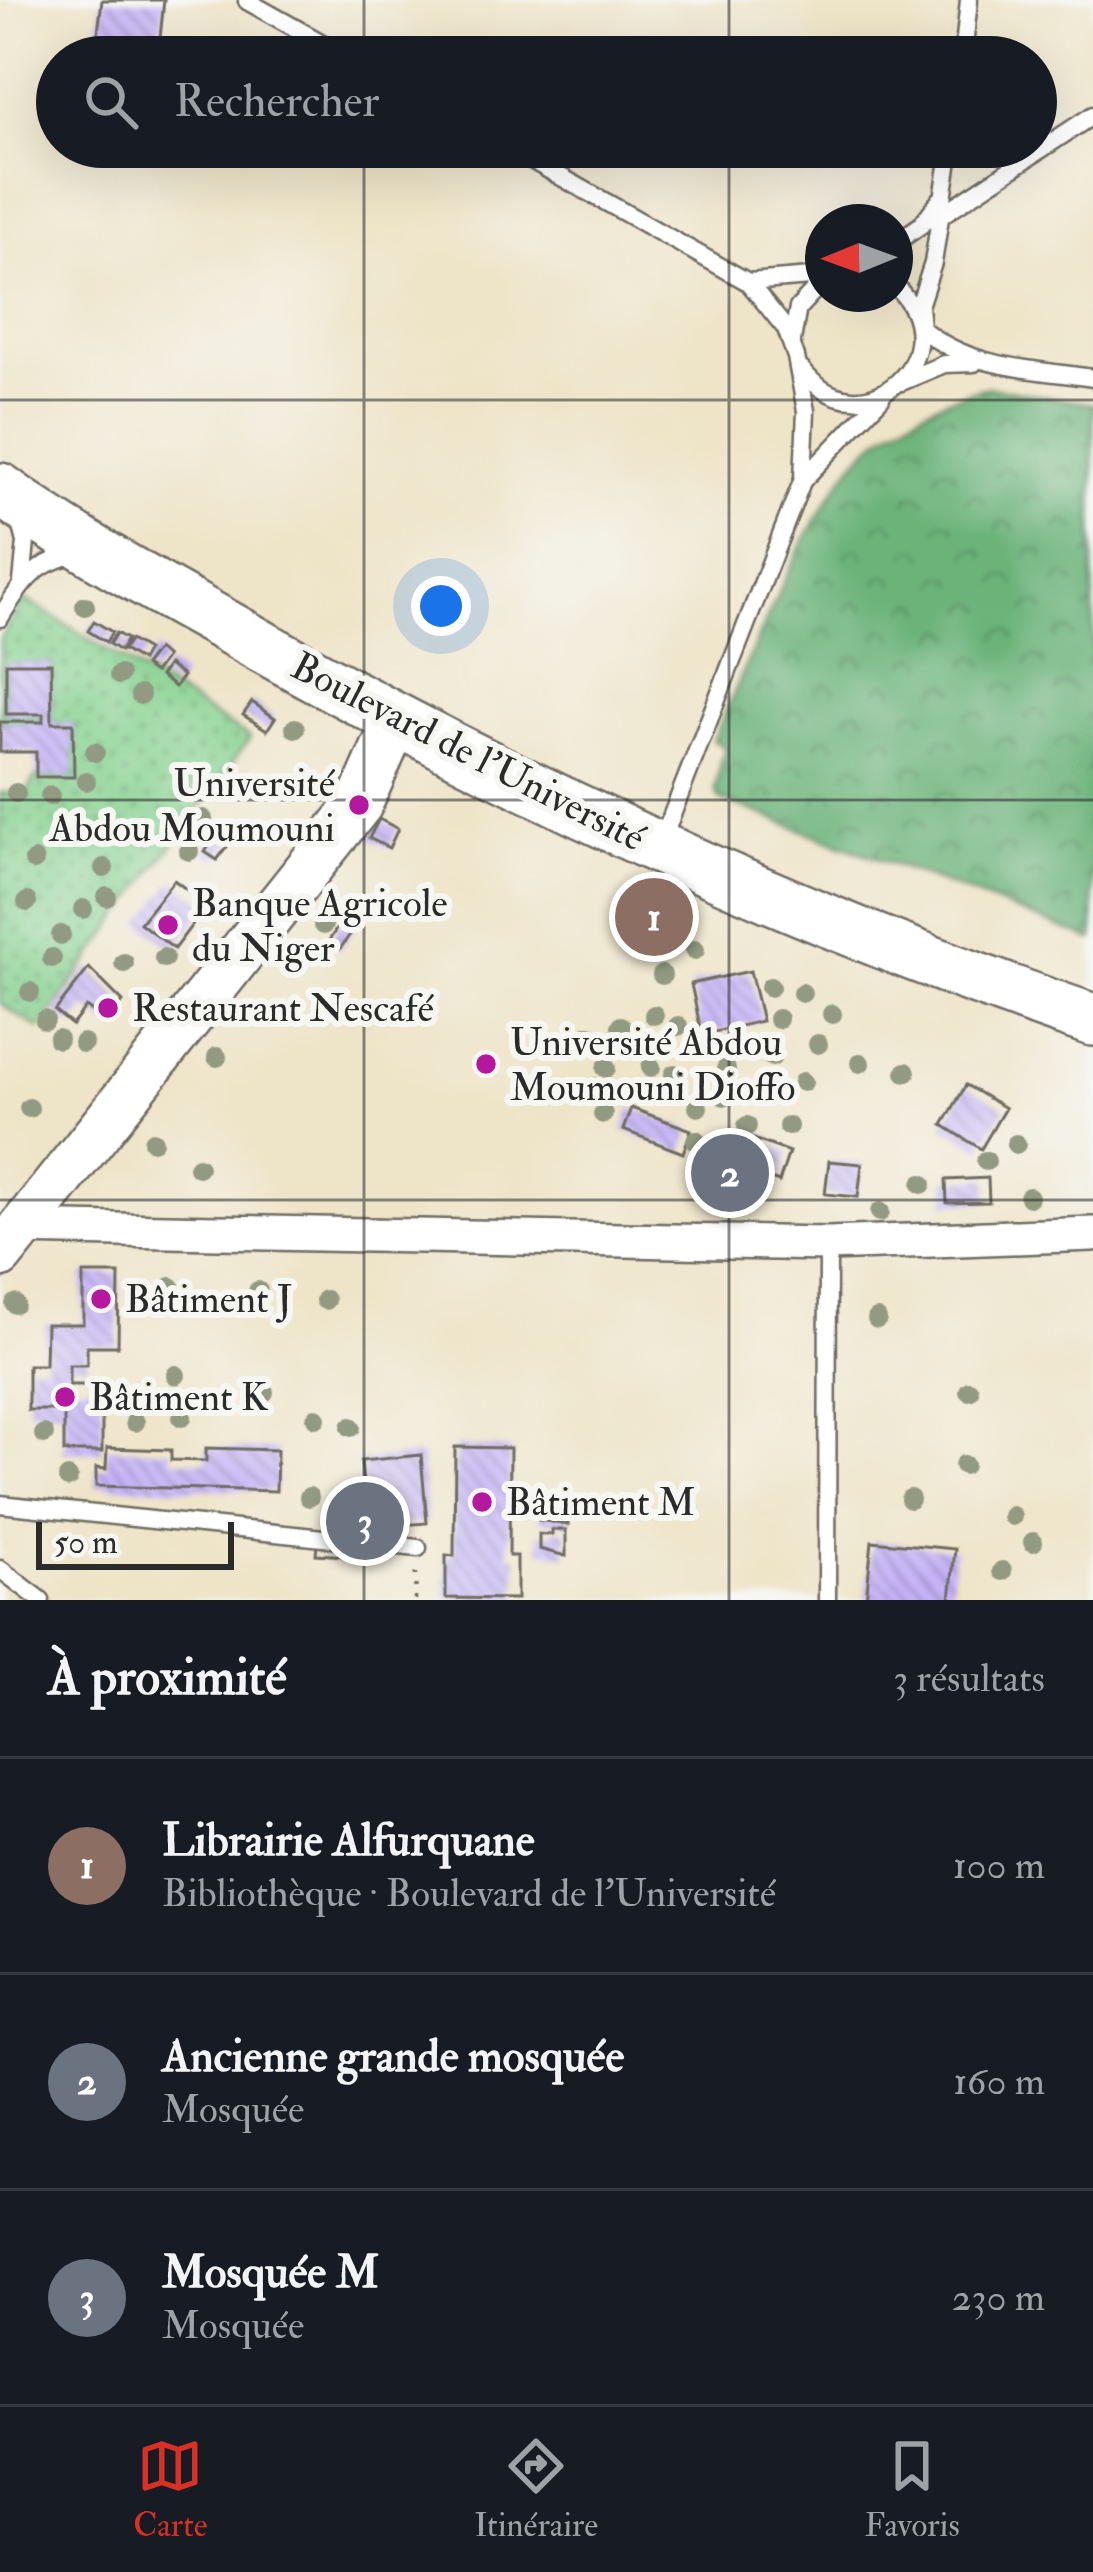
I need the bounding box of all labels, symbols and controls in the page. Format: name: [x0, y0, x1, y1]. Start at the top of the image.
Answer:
search box: [36, 36, 1057, 168]
icon: search: [78, 69, 144, 135]
text: Rechercher: [174, 74, 379, 130]
north arrow: [805, 204, 913, 312]
your location: [411, 576, 471, 636]
street label: Boulevard de l'Université: [283, 642, 654, 863]
place label: Université Abdou Moumouni: [48, 759, 336, 853]
marker: Université Abdou Moumouni: [346, 792, 372, 818]
pin: 1: [615, 872, 693, 962]
place label: Banque Agricole du Niger: [192, 879, 448, 973]
marker: Banque Agricole du Niger: [155, 912, 181, 938]
place label: Restaurant Nescafé: [132, 984, 434, 1033]
marker: Restaurant Nescafé: [95, 995, 121, 1021]
place label: Université Abdou Moumouni Dioffo: [510, 1018, 795, 1112]
marker: Université Abdou Moumouni Dioffo: [473, 1051, 499, 1077]
pin: 2: [691, 1128, 769, 1218]
place label: Bâtiment J: [125, 1275, 293, 1324]
marker: Bâtiment J: [88, 1286, 114, 1312]
place label: Bâtiment K: [89, 1373, 269, 1422]
marker: Bâtiment K: [52, 1384, 78, 1410]
pin: 3: [326, 1476, 404, 1566]
place label: Bâtiment M: [506, 1478, 696, 1527]
marker: Bâtiment M: [469, 1489, 495, 1515]
scale bar: [36, 1516, 234, 1569]
text: 50 m: [54, 1522, 118, 1563]
text: À proximité: [48, 1646, 287, 1710]
text: 3 résultats: [893, 1654, 1045, 1703]
text: Librairie Alfurquane: [162, 1813, 534, 1869]
text: 1: [80, 1841, 94, 1890]
text: 100 m: [953, 1841, 1045, 1890]
text: Bibliothèque · Boulevard de l'Université: [162, 1869, 776, 1918]
text: Ancienne grande mosquée: [162, 2029, 624, 2085]
text: 2: [77, 2057, 97, 2106]
text: 160 m: [953, 2057, 1045, 2106]
text: Mosquée: [162, 2085, 304, 2134]
text: Mosquée M: [162, 2245, 379, 2301]
text: 3: [80, 2273, 94, 2322]
text: 230 m: [952, 2273, 1045, 2322]
text: Mosquée: [162, 2301, 304, 2350]
tab: Carte: [133, 2433, 208, 2546]
tab: Itinéraire: [474, 2433, 598, 2546]
tab: Favoris: [865, 2433, 960, 2546]

